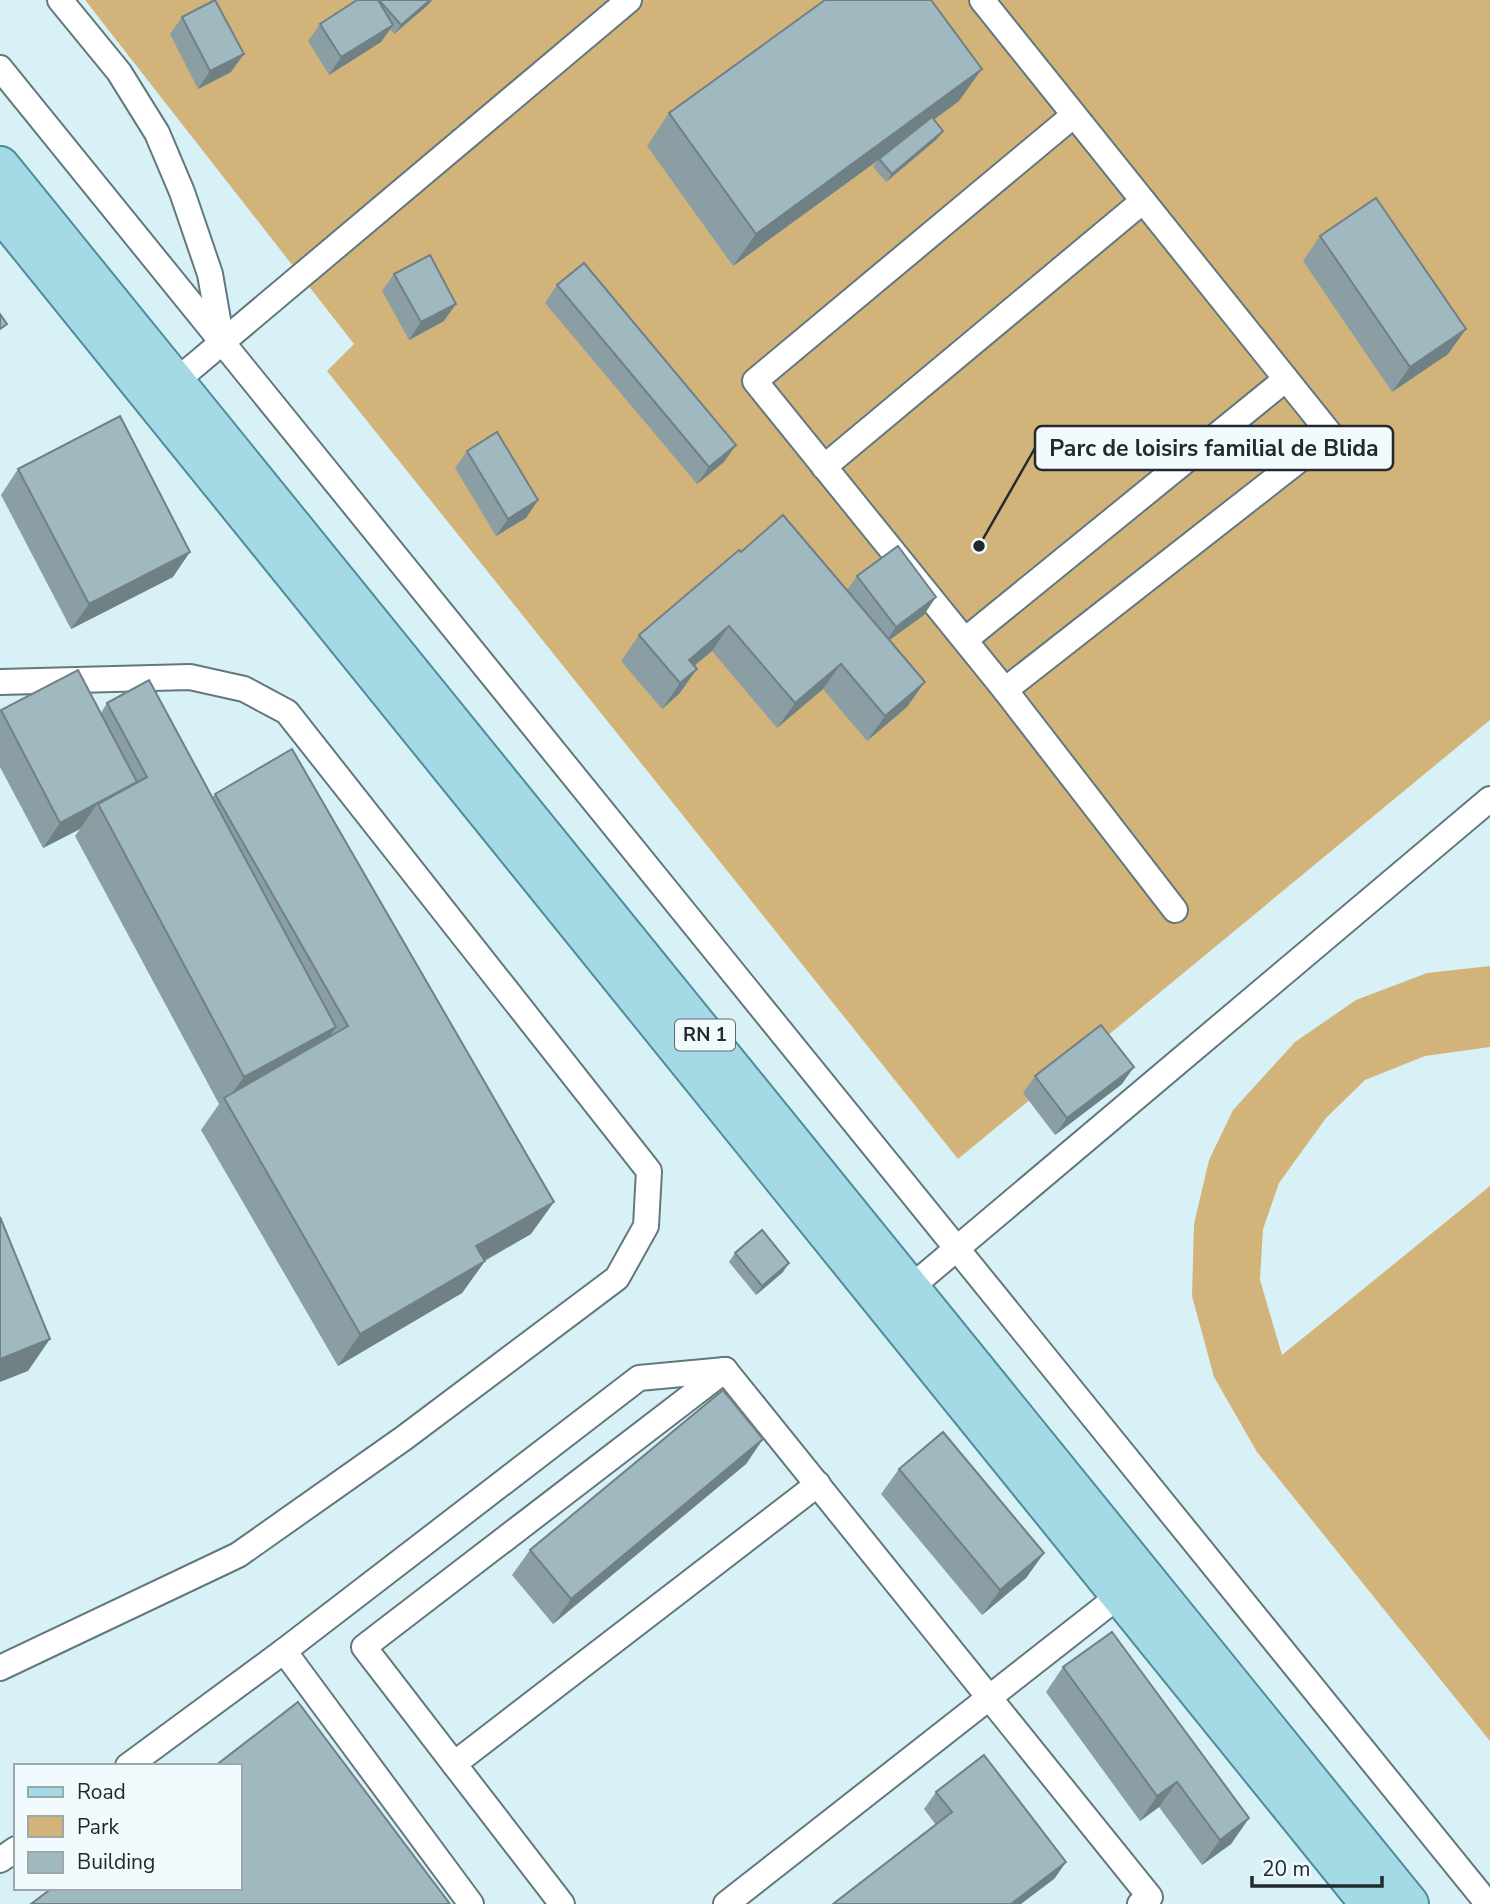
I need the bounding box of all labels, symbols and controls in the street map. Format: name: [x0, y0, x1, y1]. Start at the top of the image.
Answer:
callout: Parc de loisirs familial de Blida: [1035, 426, 1393, 470]
text: Parc de loisirs familial de Blida: [1049, 433, 1379, 464]
road number: RN 1: [675, 1020, 735, 1050]
legend: [14, 1764, 242, 1890]
text: Road: [77, 1778, 126, 1806]
text: Park: [77, 1813, 119, 1841]
scale bar: [1252, 1844, 1382, 1888]
text: Building: [77, 1848, 155, 1876]
text: 20 m: [1262, 1855, 1311, 1883]

